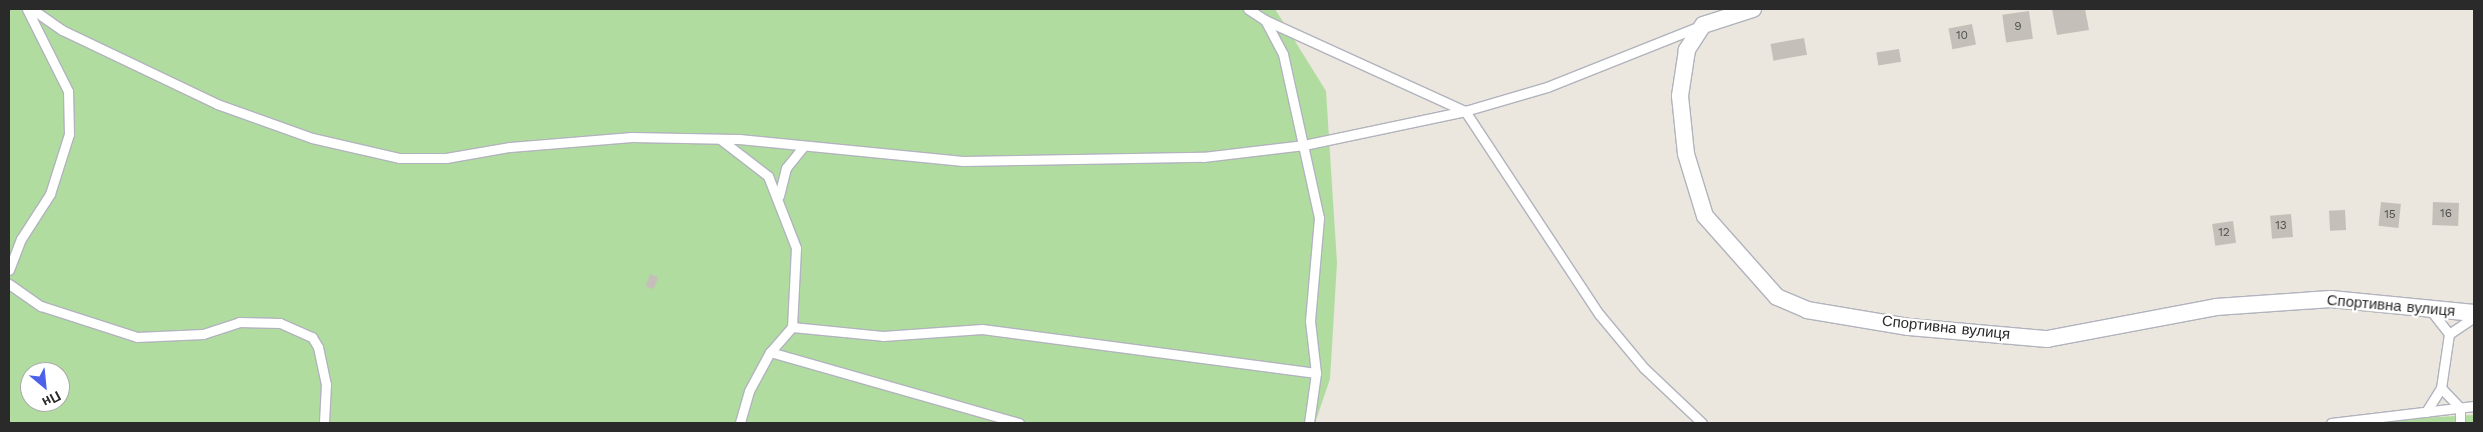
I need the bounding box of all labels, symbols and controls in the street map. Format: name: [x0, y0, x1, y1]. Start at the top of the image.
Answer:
house number: 9: [2014, 20, 2022, 34]
house number: 10: [1956, 29, 1968, 43]
house number: 16: [2440, 207, 2452, 221]
house number: 15: [2384, 208, 2396, 222]
house number: 13: [2275, 219, 2287, 233]
house number: 12: [2218, 226, 2230, 240]
street label: Спортивна вулиця: [2326, 291, 2456, 321]
street label: Спортивна вулиця: [1881, 312, 2011, 344]
north arrow: [20, 362, 70, 412]
text: Пн: [40, 388, 64, 411]

